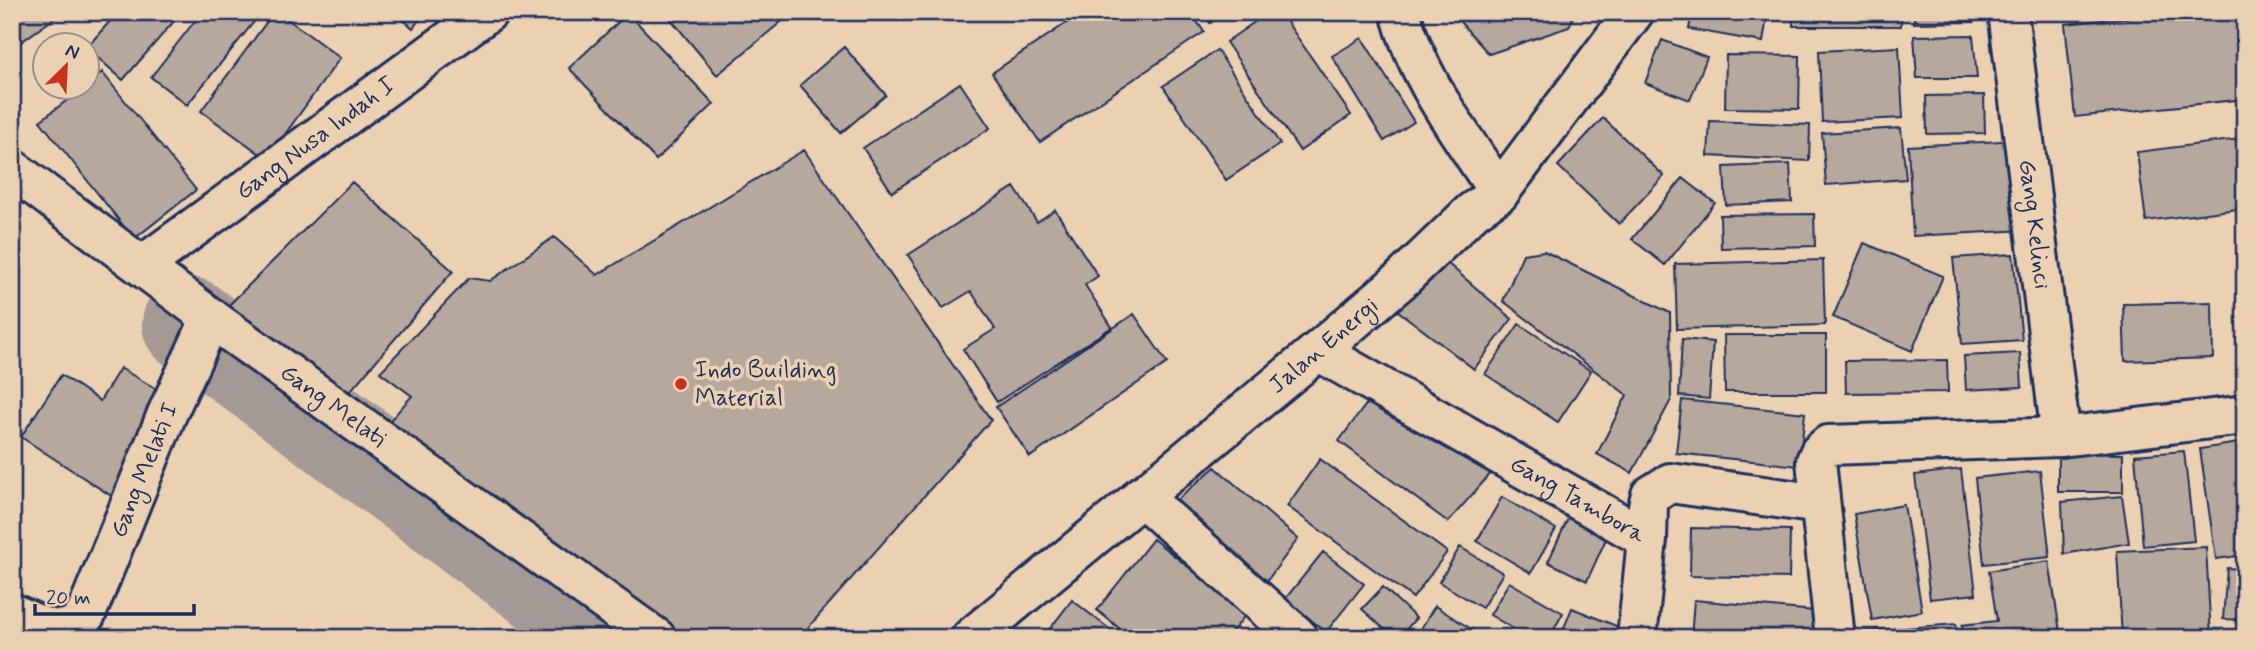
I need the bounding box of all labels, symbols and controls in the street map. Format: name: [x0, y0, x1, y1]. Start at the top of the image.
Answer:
north arrow: [32, 32, 102, 102]
text: N: [61, 38, 83, 66]
street label: Gang Nusa Indah I: [230, 70, 401, 207]
street label: Gang Kelinci: [2011, 158, 2058, 291]
street label: Jalan Energi: [1262, 291, 1385, 401]
place label: Indo Building Material: [695, 355, 836, 414]
street label: Gang Melati: [274, 357, 392, 455]
marker: Indo Building Material: [673, 376, 689, 392]
street label: Gang Melati I: [103, 398, 186, 542]
street label: Gang Tambora: [1504, 448, 1651, 551]
scale bar: [35, 573, 194, 617]
text: 20 m: [46, 584, 91, 612]

